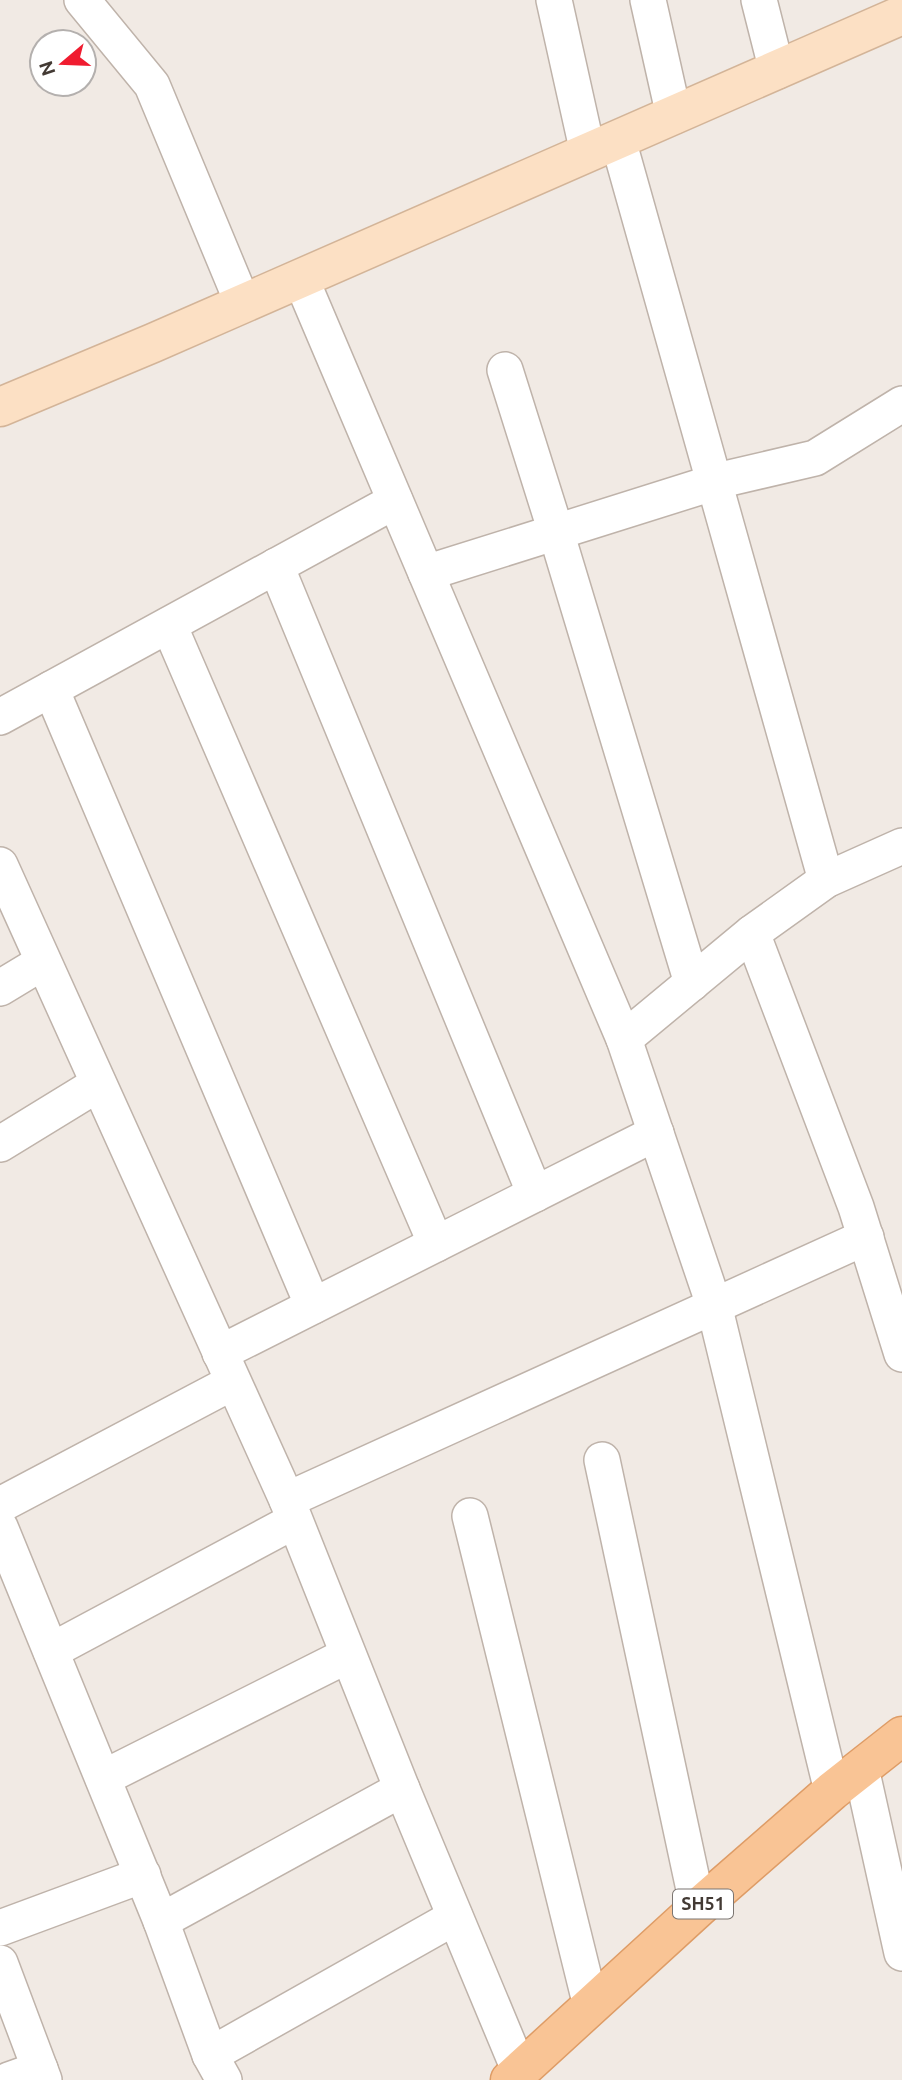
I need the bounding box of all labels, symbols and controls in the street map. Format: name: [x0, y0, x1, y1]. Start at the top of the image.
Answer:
north arrow: [28, 28, 98, 98]
text: N: [34, 58, 60, 79]
road number: SH51: [673, 1890, 733, 1918]

